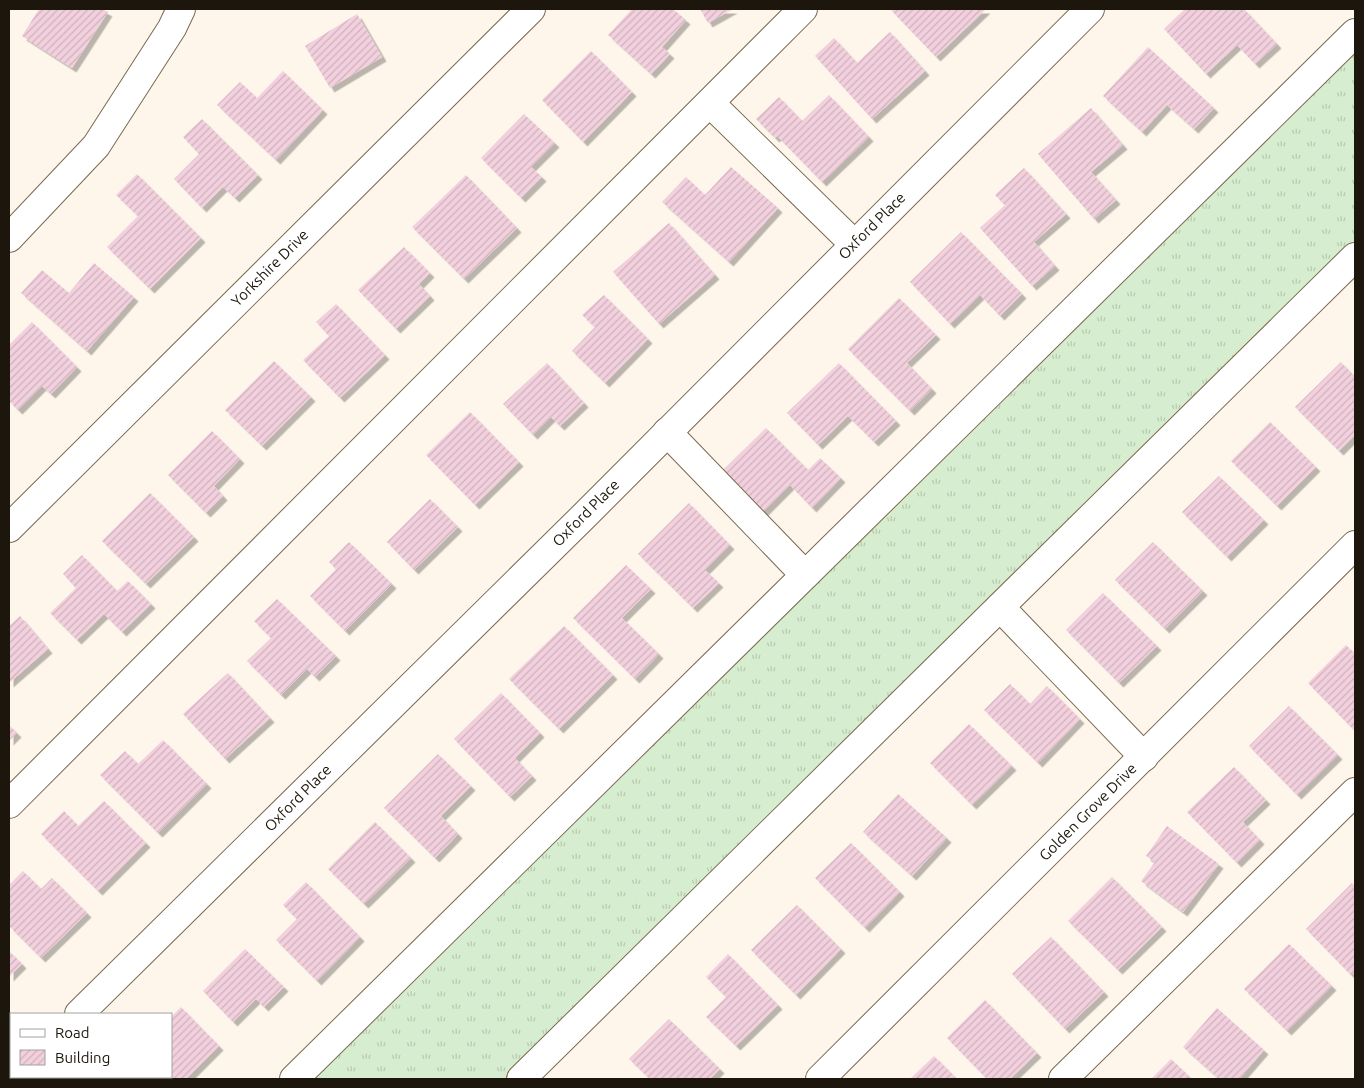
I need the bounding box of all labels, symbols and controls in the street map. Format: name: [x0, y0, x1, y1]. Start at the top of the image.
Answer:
street label: Oxford Place: [835, 189, 909, 263]
street label: Yorkshire Drive: [228, 226, 312, 310]
street label: Oxford Place: [549, 476, 623, 550]
street label: Golden Grove Drive: [1035, 759, 1140, 864]
street label: Oxford Place: [261, 761, 335, 835]
legend: [10, 1013, 172, 1078]
text: Road: [55, 1024, 90, 1041]
text: Building: [55, 1049, 110, 1066]

